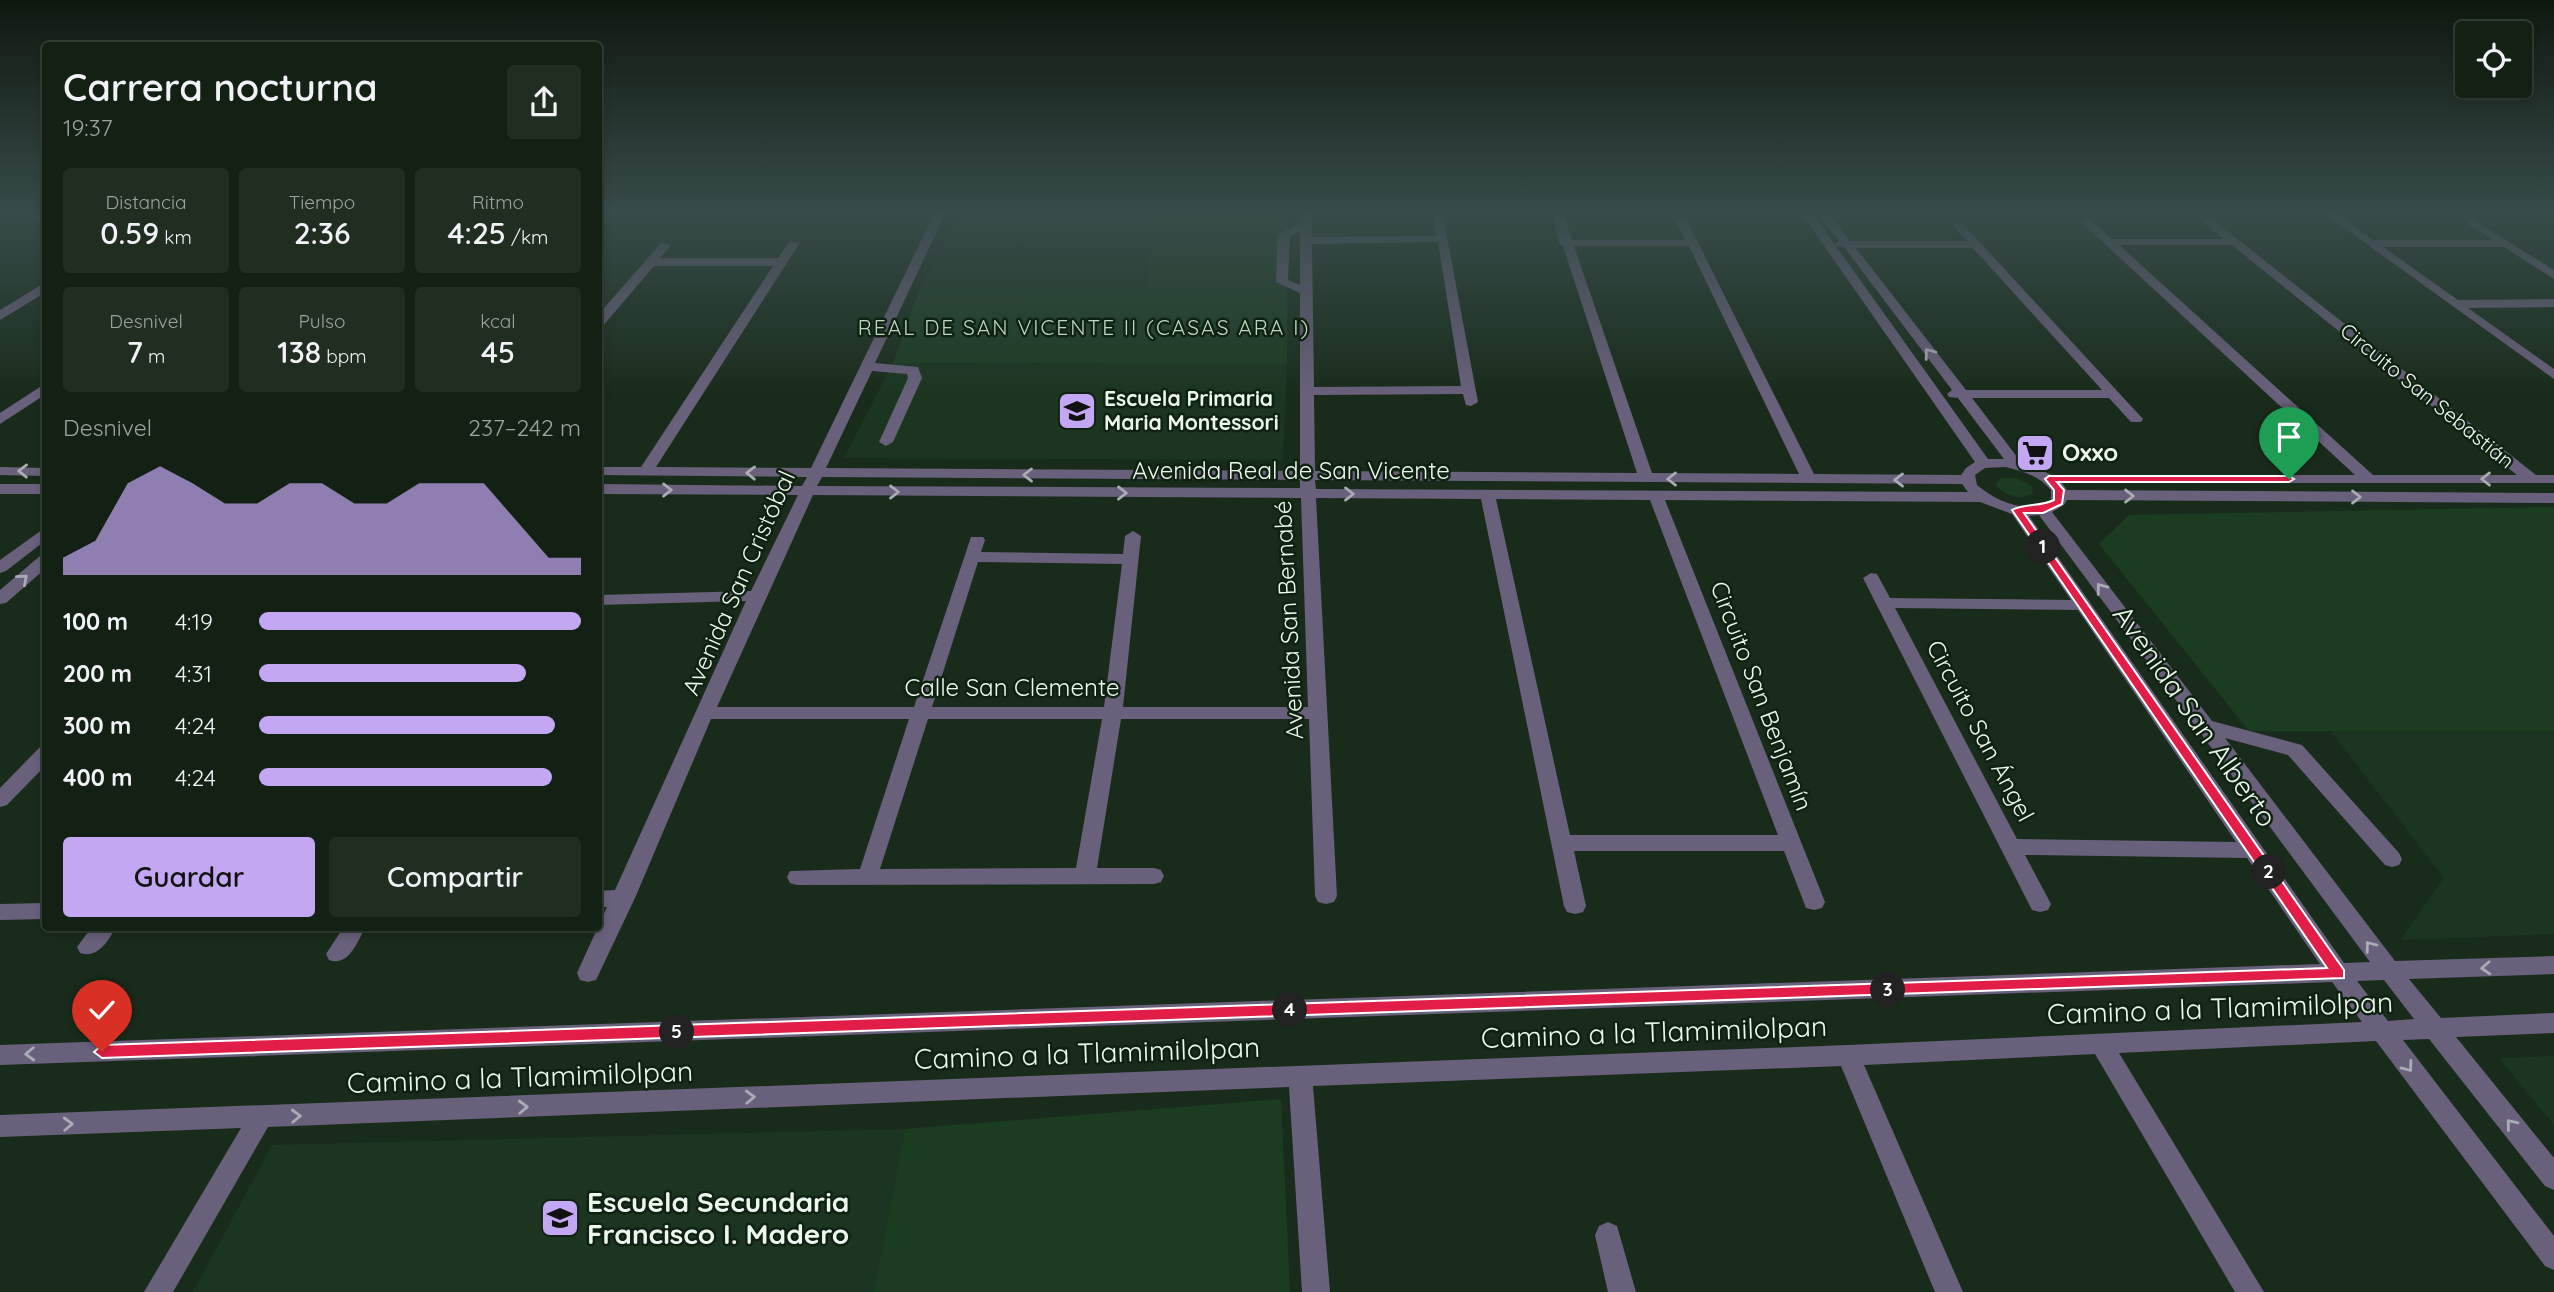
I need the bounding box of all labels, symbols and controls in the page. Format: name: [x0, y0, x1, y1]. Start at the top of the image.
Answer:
map controls: [2455, 21, 2532, 98]
button: locate: [2455, 21, 2532, 98]
text: Carrera nocturna: [63, 63, 378, 111]
button: share: [507, 65, 581, 139]
text: 19:37: [63, 113, 113, 142]
text: Distancia: [106, 190, 187, 214]
text: Tiempo: [289, 190, 355, 214]
text: Ritmo: [472, 190, 524, 214]
text: 0.59: [100, 214, 159, 252]
text: 2:36: [294, 214, 350, 252]
text: 4:25: [448, 214, 506, 252]
text: km: [159, 225, 192, 249]
text: /km: [506, 225, 548, 249]
text: Desnivel: [109, 309, 183, 333]
text: Pulso: [299, 309, 345, 333]
text: kcal: [480, 309, 516, 333]
district label: REAL DE SAN VICENTE II (CASAS ARA I): [858, 314, 1310, 340]
street label: Circuito San Sebastián: [2335, 317, 2520, 473]
text: 7: [127, 333, 143, 371]
text: 138: [277, 333, 321, 371]
text: 45: [481, 333, 515, 371]
text: m: [143, 344, 165, 368]
text: bpm: [321, 344, 367, 368]
one-way arrow: [1925, 349, 1937, 361]
place label: Escuela Primaria Maria Montessori: [1104, 385, 1279, 435]
school or university icon: Escuela Primaria Maria Montessori: [1056, 390, 1098, 432]
pin: [2259, 407, 2319, 479]
text: Desnivel: [63, 413, 152, 442]
text: 237–242 m: [468, 413, 581, 442]
icon: arrive: [2270, 418, 2308, 456]
supermarket icon: Oxxo: [2014, 432, 2056, 474]
place label: Oxxo: [2062, 437, 2118, 467]
street label: Avenida Real de San Vicente: [1132, 455, 1450, 485]
one-way arrow: [17, 463, 28, 479]
one-way arrow: [745, 465, 756, 481]
street label: Avenida San Cristóbal: [675, 466, 801, 700]
one-way arrow: [1022, 467, 1032, 483]
one-way arrow: [1666, 471, 1677, 486]
one-way arrow: [2480, 471, 2491, 487]
one-way arrow: [1893, 472, 1904, 488]
one-way arrow: [662, 482, 672, 498]
one-way arrow: [889, 484, 900, 499]
one-way arrow: [1117, 485, 1127, 501]
one-way arrow: [1344, 486, 1355, 502]
one-way arrow: [2124, 488, 2135, 504]
one-way arrow: [2352, 489, 2362, 505]
street label: Avenida San Bernabé: [1267, 500, 1309, 740]
pin: 1: [2025, 530, 2060, 564]
text: 1: [2039, 534, 2046, 558]
one-way arrow: [15, 575, 28, 587]
street label: Circuito San Benjamín: [1704, 577, 1820, 815]
one-way arrow: [2097, 583, 2109, 596]
street label: Avenida San Alberto: [2106, 598, 2285, 833]
text: 100 m: [63, 607, 128, 636]
text: 4:19: [175, 607, 213, 636]
street label: Circuito San Ángel: [1920, 635, 2041, 826]
text: 200 m: [63, 659, 132, 688]
text: 4:31: [175, 659, 212, 688]
street label: Calle San Clemente: [905, 672, 1120, 702]
text: 300 m: [63, 711, 131, 740]
text: 4:24: [175, 711, 216, 740]
text: 400 m: [63, 763, 132, 792]
text: 4:24: [175, 763, 216, 792]
button: Guardar: [63, 837, 315, 917]
button: Compartir: [329, 837, 581, 917]
pin: 2: [2252, 854, 2286, 890]
text: 2: [2263, 859, 2274, 883]
one-way arrow: [2366, 941, 2379, 954]
one-way arrow: [2480, 961, 2491, 976]
pin: 3: [1870, 972, 1906, 1007]
text: 3: [1882, 977, 1893, 1001]
pin: [72, 980, 132, 1052]
street label: Camino a la Tlamimilolpan: [2046, 984, 2394, 1031]
icon: check: [83, 991, 121, 1029]
pin: 4: [1272, 992, 1308, 1028]
text: 4: [1284, 997, 1295, 1021]
street label: Camino a la Tlamimilolpan: [1480, 1008, 1828, 1055]
pin: 5: [660, 1014, 694, 1050]
text: 5: [671, 1019, 682, 1043]
street label: Camino a la Tlamimilolpan: [913, 1029, 1261, 1076]
one-way arrow: [25, 1047, 36, 1062]
street label: Camino a la Tlamimilolpan: [346, 1053, 694, 1100]
one-way arrow: [2400, 1059, 2412, 1072]
one-way arrow: [745, 1089, 756, 1104]
one-way arrow: [518, 1099, 529, 1114]
one-way arrow: [290, 1109, 301, 1124]
one-way arrow: [63, 1116, 74, 1131]
one-way arrow: [2507, 1120, 2520, 1132]
place label: Escuela Secundaria Francisco I. Madero: [587, 1184, 849, 1251]
school or university icon: Escuela Secundaria Francisco I. Madero: [539, 1197, 581, 1239]

